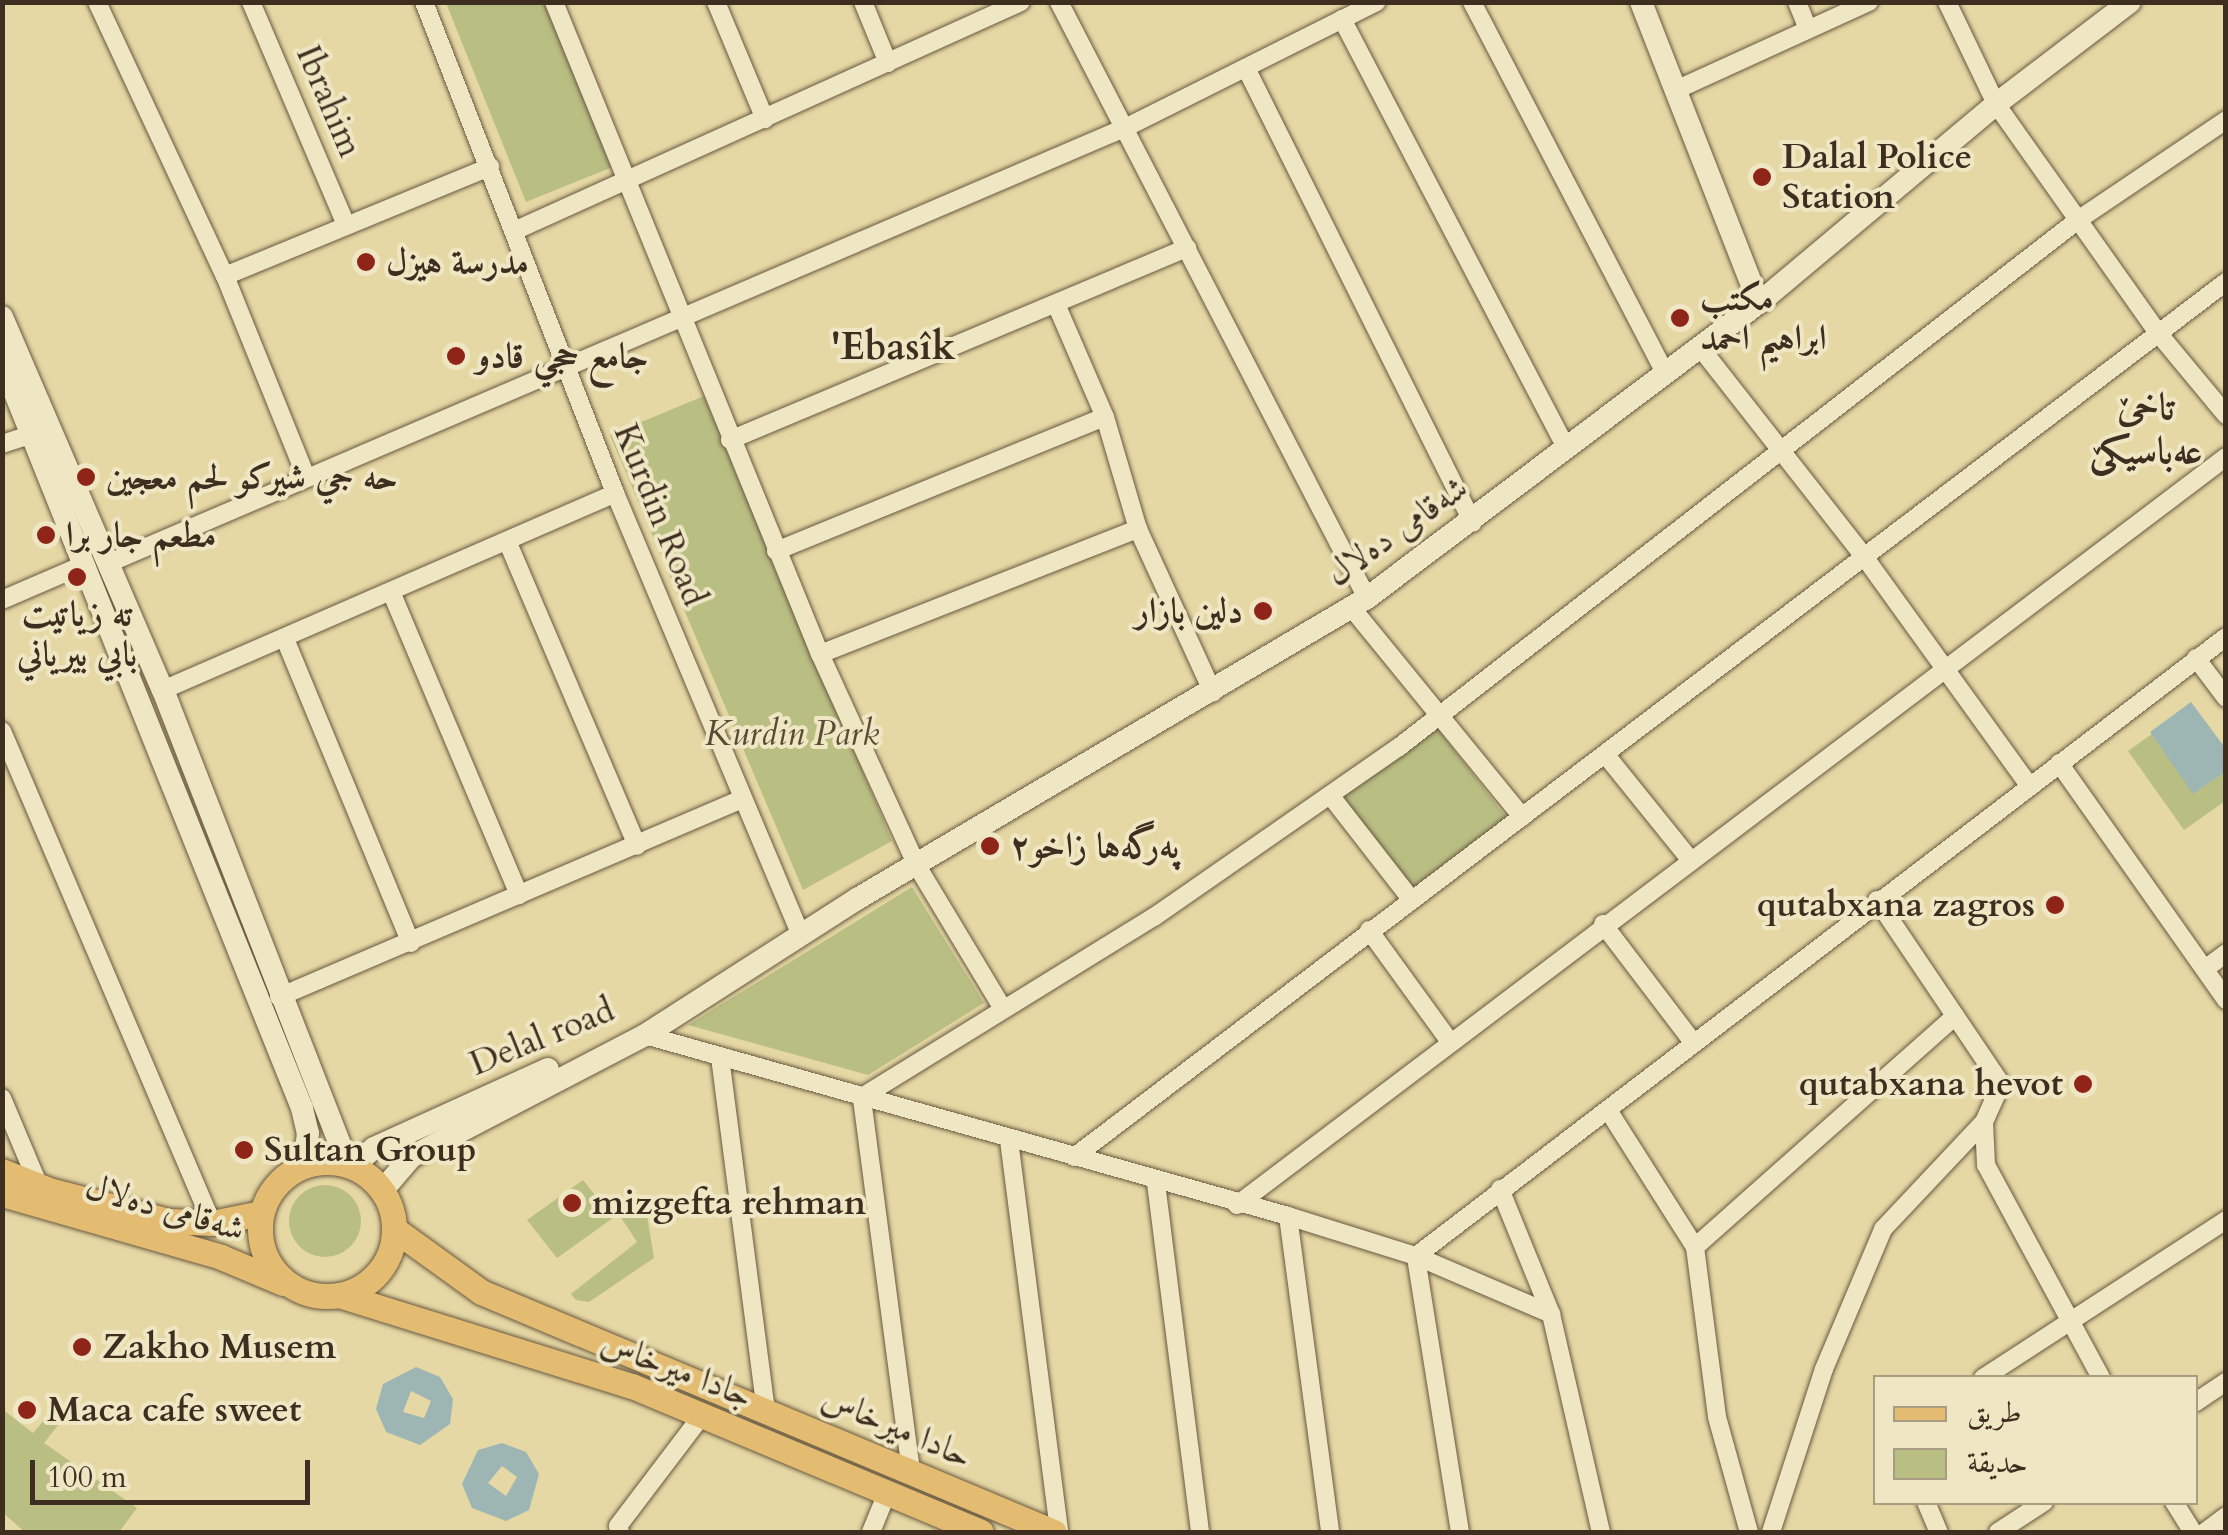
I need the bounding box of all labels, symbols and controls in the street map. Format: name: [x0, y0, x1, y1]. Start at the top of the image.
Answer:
street label: Ibrahim: [287, 39, 371, 163]
place label: Dalal Police Station: [1782, 136, 1972, 218]
marker: Dalal Police Station: [1751, 166, 1773, 188]
place label: مدرسة هيزل: [386, 241, 529, 283]
marker: مدرسة هيزل: [355, 251, 377, 273]
place label: مكتب ابراهيم احمد: [1700, 277, 1827, 359]
marker: مكتب ابراهيم احمد: [1669, 307, 1691, 329]
district label: 'Ebasîk: [831, 325, 955, 371]
place label: جامع حجي قادو: [476, 335, 648, 377]
marker: جامع حجي قادو: [445, 345, 467, 367]
district label: تاخێ عه‌باسيكێ: [2090, 385, 2202, 474]
street label: Kurdin Road: [604, 418, 716, 612]
place label: حه جي شيركو لحم معجين: [106, 456, 397, 498]
marker: حه جي شيركو لحم معجين: [75, 466, 97, 488]
street label: شەقامی دەلال: [1318, 467, 1476, 595]
place label: مطعم جار برا: [66, 514, 216, 556]
marker: مطعم جار برا: [35, 524, 57, 546]
marker: ته زياتيت بابي بيرياني: [66, 566, 88, 588]
place label: دلين بازار: [1135, 590, 1243, 632]
place label: ته زياتيت بابي بيرياني: [17, 593, 137, 675]
marker: دلين بازار: [1252, 600, 1274, 622]
park label: Kurdin Park: [705, 713, 879, 755]
place label: پەرگەها زاخو۲: [1010, 825, 1179, 867]
marker: پەرگەها زاخو۲: [979, 835, 1001, 857]
place label: qutabxana zagros: [1756, 884, 2035, 926]
marker: qutabxana zagros: [2044, 894, 2066, 916]
street label: Delal road: [464, 989, 620, 1085]
place label: qutabxana hevot: [1799, 1063, 2063, 1105]
marker: qutabxana hevot: [2072, 1073, 2094, 1095]
place label: Sultan Group: [264, 1129, 477, 1171]
marker: Sultan Group: [233, 1139, 255, 1161]
street label: شەقامی دەلال: [81, 1165, 249, 1251]
place label: mizgefta rehman: [592, 1182, 866, 1224]
marker: mizgefta rehman: [561, 1192, 583, 1214]
street label: جادا ميرخاس: [595, 1321, 759, 1417]
place label: Zakho Musem: [102, 1326, 336, 1368]
marker: Zakho Musem: [71, 1336, 93, 1358]
legend: [1873, 1375, 2198, 1505]
street label: حادا ميرخاس: [816, 1377, 978, 1477]
place label: Maca cafe sweet: [47, 1389, 301, 1431]
text: طريق: [1967, 1392, 2022, 1433]
marker: Maca cafe sweet: [16, 1399, 38, 1421]
scale bar: [35, 1440, 315, 1502]
text: حديقة: [1967, 1442, 2028, 1483]
text: 100 m: [47, 1457, 127, 1498]

